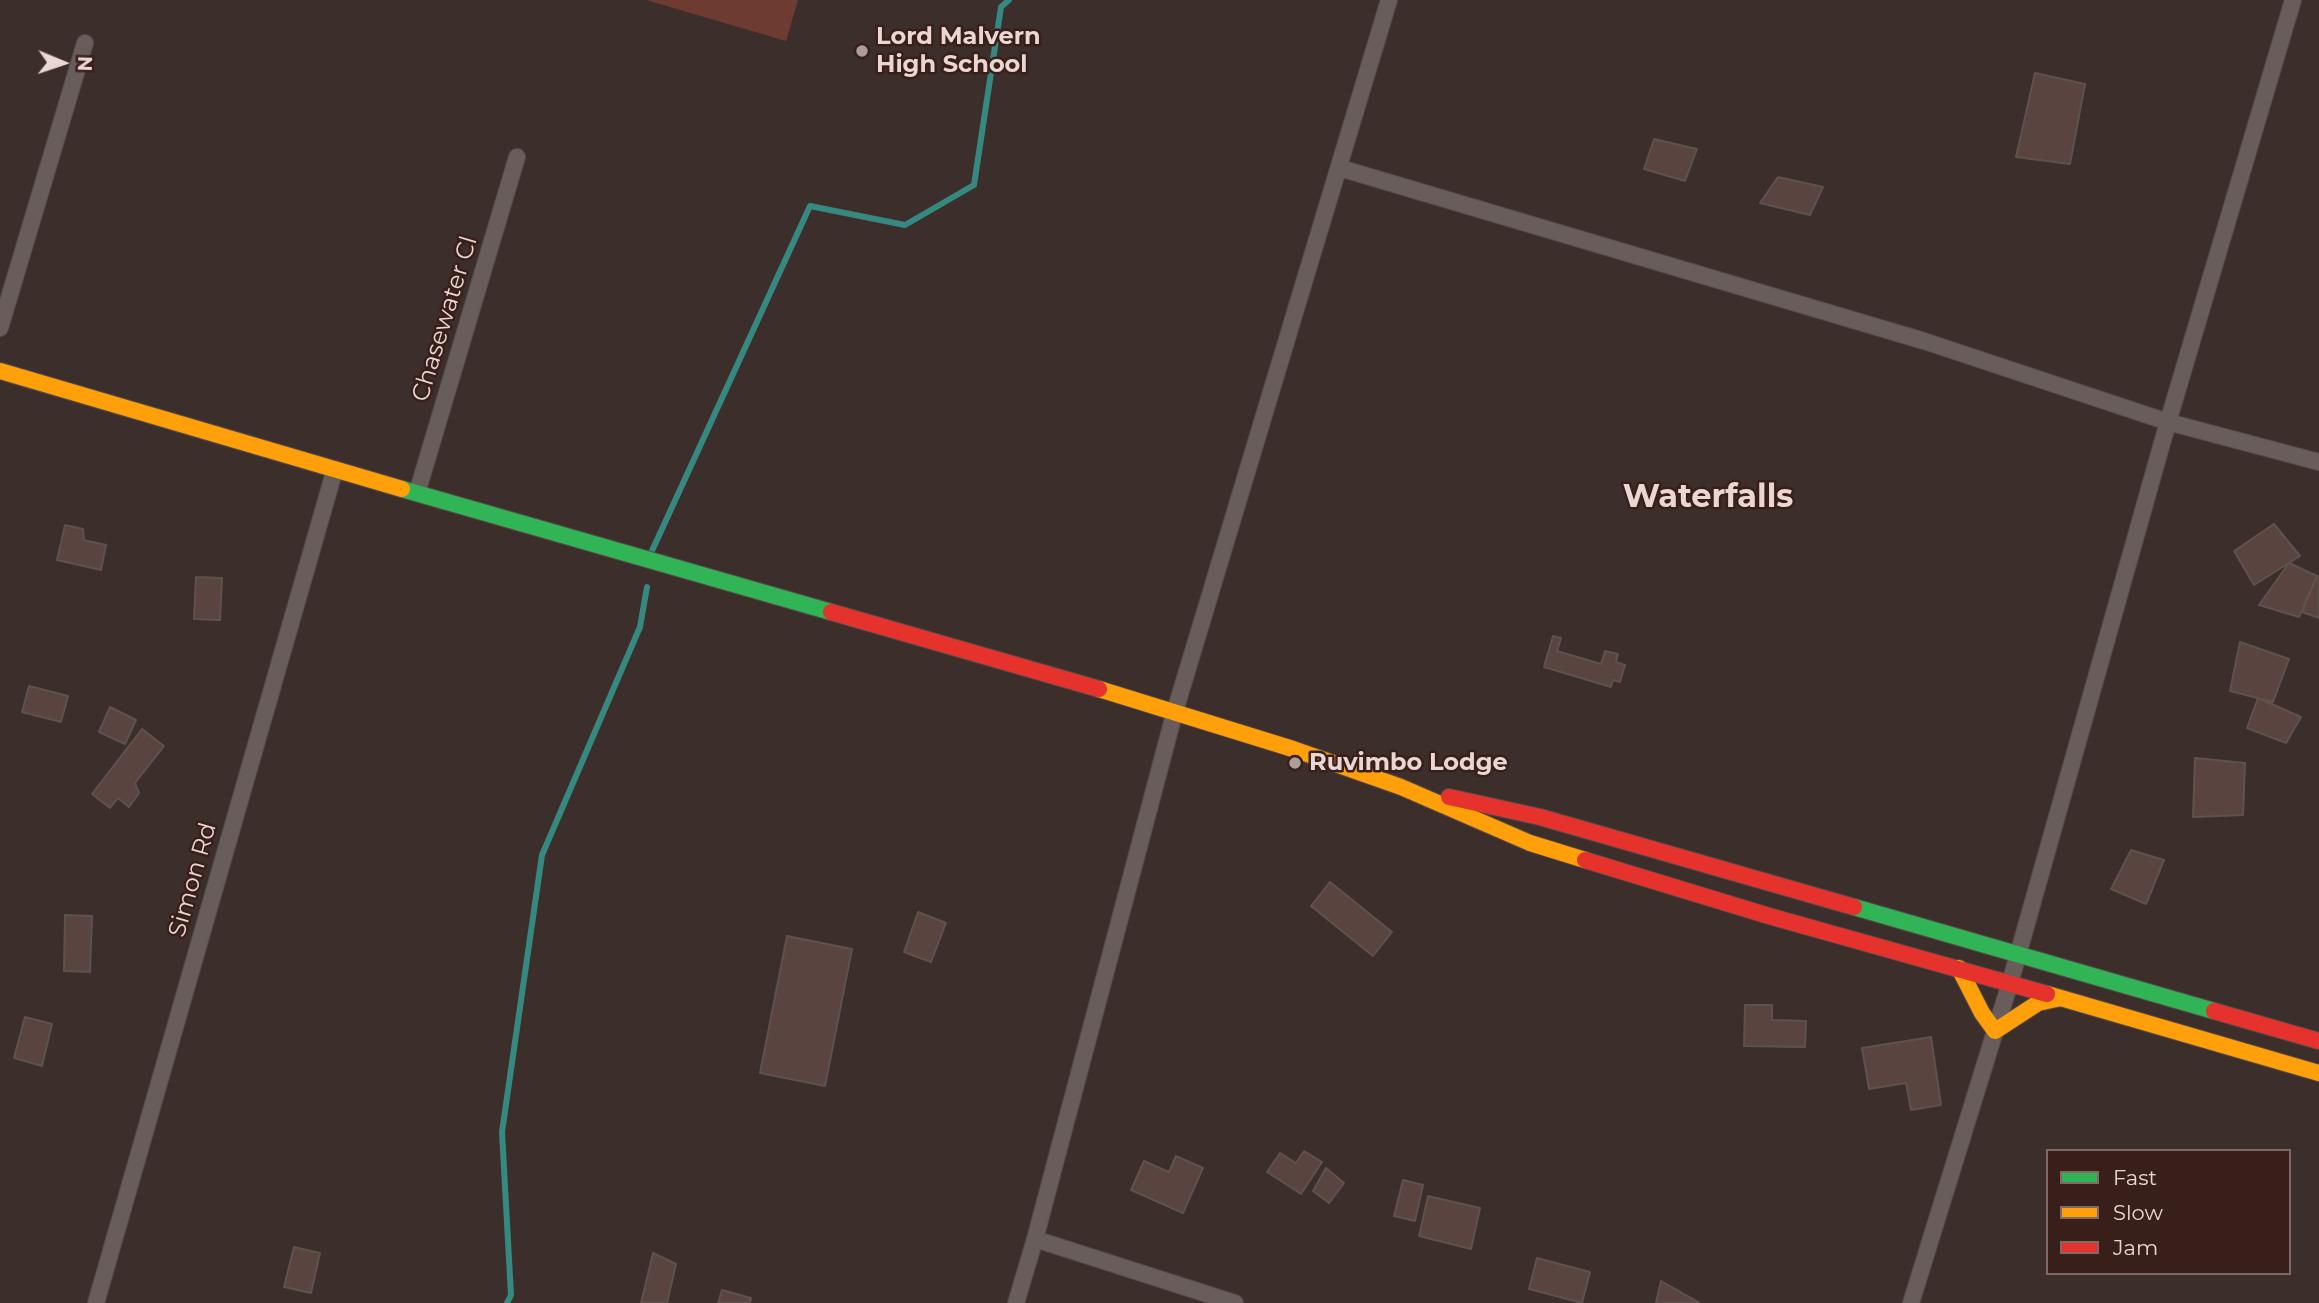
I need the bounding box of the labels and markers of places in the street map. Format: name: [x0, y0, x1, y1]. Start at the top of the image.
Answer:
place label: Lord Malvern High School: [876, 23, 1041, 79]
marker: Lord Malvern High School: [854, 43, 870, 59]
place label: Ruvimbo Lodge: [1309, 749, 1508, 777]
marker: Ruvimbo Lodge: [1287, 755, 1303, 771]

